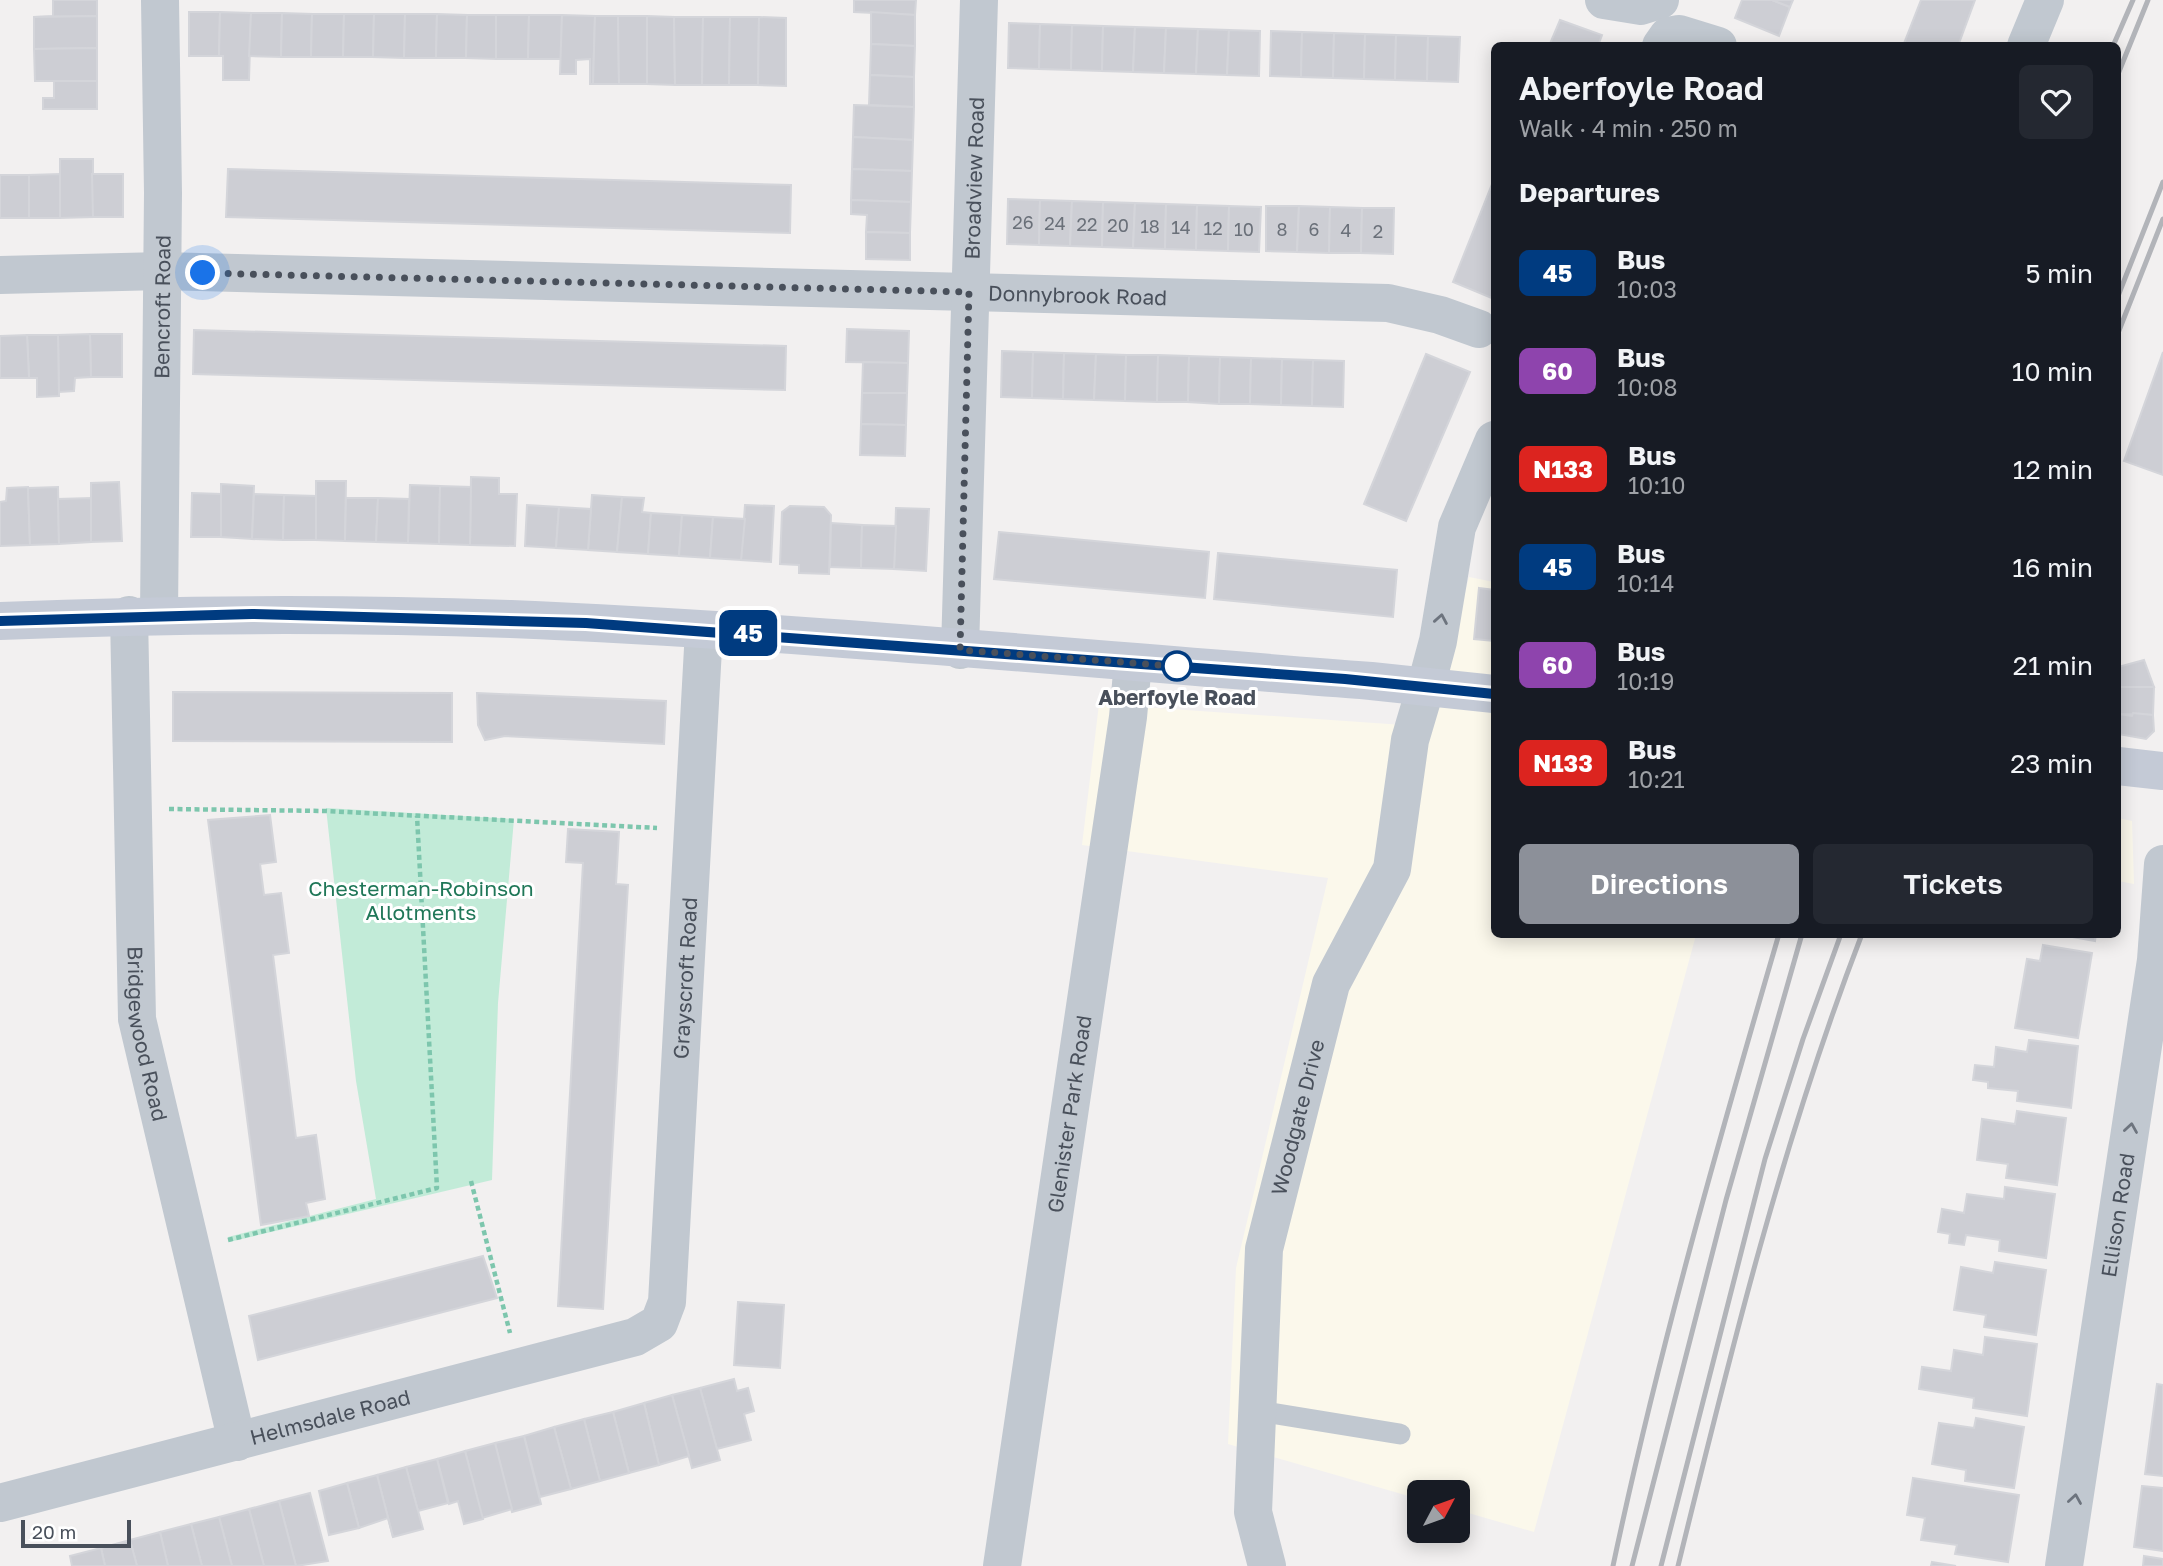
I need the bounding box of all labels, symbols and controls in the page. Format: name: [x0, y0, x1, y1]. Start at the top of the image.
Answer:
button: heart: [2019, 65, 2093, 139]
text: Aberfoyle Road: [1519, 68, 1764, 107]
street label: Broadview Road: [958, 97, 989, 260]
text: Walk · 4 min · 250 m: [1519, 114, 1738, 142]
text: Departures: [1519, 177, 1660, 208]
house number: 26: [1012, 211, 1034, 233]
house number: 24: [1044, 212, 1066, 234]
house number: 22: [1077, 213, 1097, 235]
house number: 20: [1107, 214, 1129, 236]
house number: 18: [1140, 215, 1160, 237]
house number: 14: [1171, 216, 1191, 238]
house number: 12: [1203, 217, 1223, 239]
house number: 10: [1234, 218, 1254, 240]
house number: 8: [1277, 218, 1287, 240]
house number: 6: [1309, 218, 1319, 240]
house number: 4: [1341, 219, 1352, 241]
house number: 2: [1373, 220, 1383, 242]
street label: Bencroft Road: [148, 235, 176, 379]
text: Bus: [1617, 244, 1665, 275]
your location: [185, 255, 220, 290]
text: 45: [1543, 258, 1572, 287]
text: 5 min: [2025, 258, 2093, 289]
text: 10:03: [1617, 275, 1677, 303]
street label: Donnybrook Road: [988, 280, 1168, 310]
text: Bus: [1617, 342, 1665, 373]
text: 60: [1542, 356, 1573, 385]
text: 10 min: [2012, 356, 2093, 387]
text: 10:08: [1617, 373, 1678, 401]
text: Bus: [1628, 440, 1676, 471]
text: N133: [1533, 454, 1593, 483]
text: 12 min: [2013, 454, 2093, 485]
text: 10:10: [1628, 471, 1686, 499]
text: Bus: [1617, 538, 1665, 569]
text: 45: [1543, 552, 1572, 581]
text: 16 min: [2012, 552, 2093, 583]
text: 10:14: [1617, 569, 1675, 597]
line badge: 45: [716, 610, 780, 656]
one-way arrow: [1433, 614, 1448, 625]
text: 45: [733, 618, 763, 647]
text: Bus: [1617, 636, 1665, 667]
text: 60: [1542, 650, 1573, 679]
text: 21 min: [2013, 650, 2093, 681]
marker: Aberfoyle Road: [1162, 651, 1192, 681]
text: 10:19: [1617, 667, 1674, 695]
place label: Aberfoyle Road: [1098, 684, 1256, 710]
text: Bus: [1628, 734, 1676, 765]
text: N133: [1533, 748, 1593, 777]
text: 23 min: [2010, 748, 2093, 779]
text: 10:21: [1628, 765, 1685, 793]
button: Directions: [1519, 844, 1799, 924]
button: Tickets: [1813, 844, 2093, 924]
park label: Chesterman-Robinson Allotments: [308, 875, 534, 925]
street label: Grayscroft Road: [667, 896, 702, 1060]
street label: Bridgewood Road: [123, 946, 174, 1124]
street label: Glenister Park Road: [1042, 1013, 1097, 1215]
street label: Woodgate Drive: [1265, 1036, 1330, 1198]
one-way arrow: [2123, 1122, 2138, 1134]
street label: Ellison Road: [2095, 1151, 2140, 1279]
street label: Helmsdale Road: [247, 1383, 413, 1450]
north arrow: [1407, 1480, 1470, 1544]
map controls: [1407, 1480, 1470, 1543]
one-way arrow: [2067, 1493, 2082, 1504]
scale bar: [21, 1517, 131, 1549]
text: 20 m: [32, 1520, 76, 1543]

